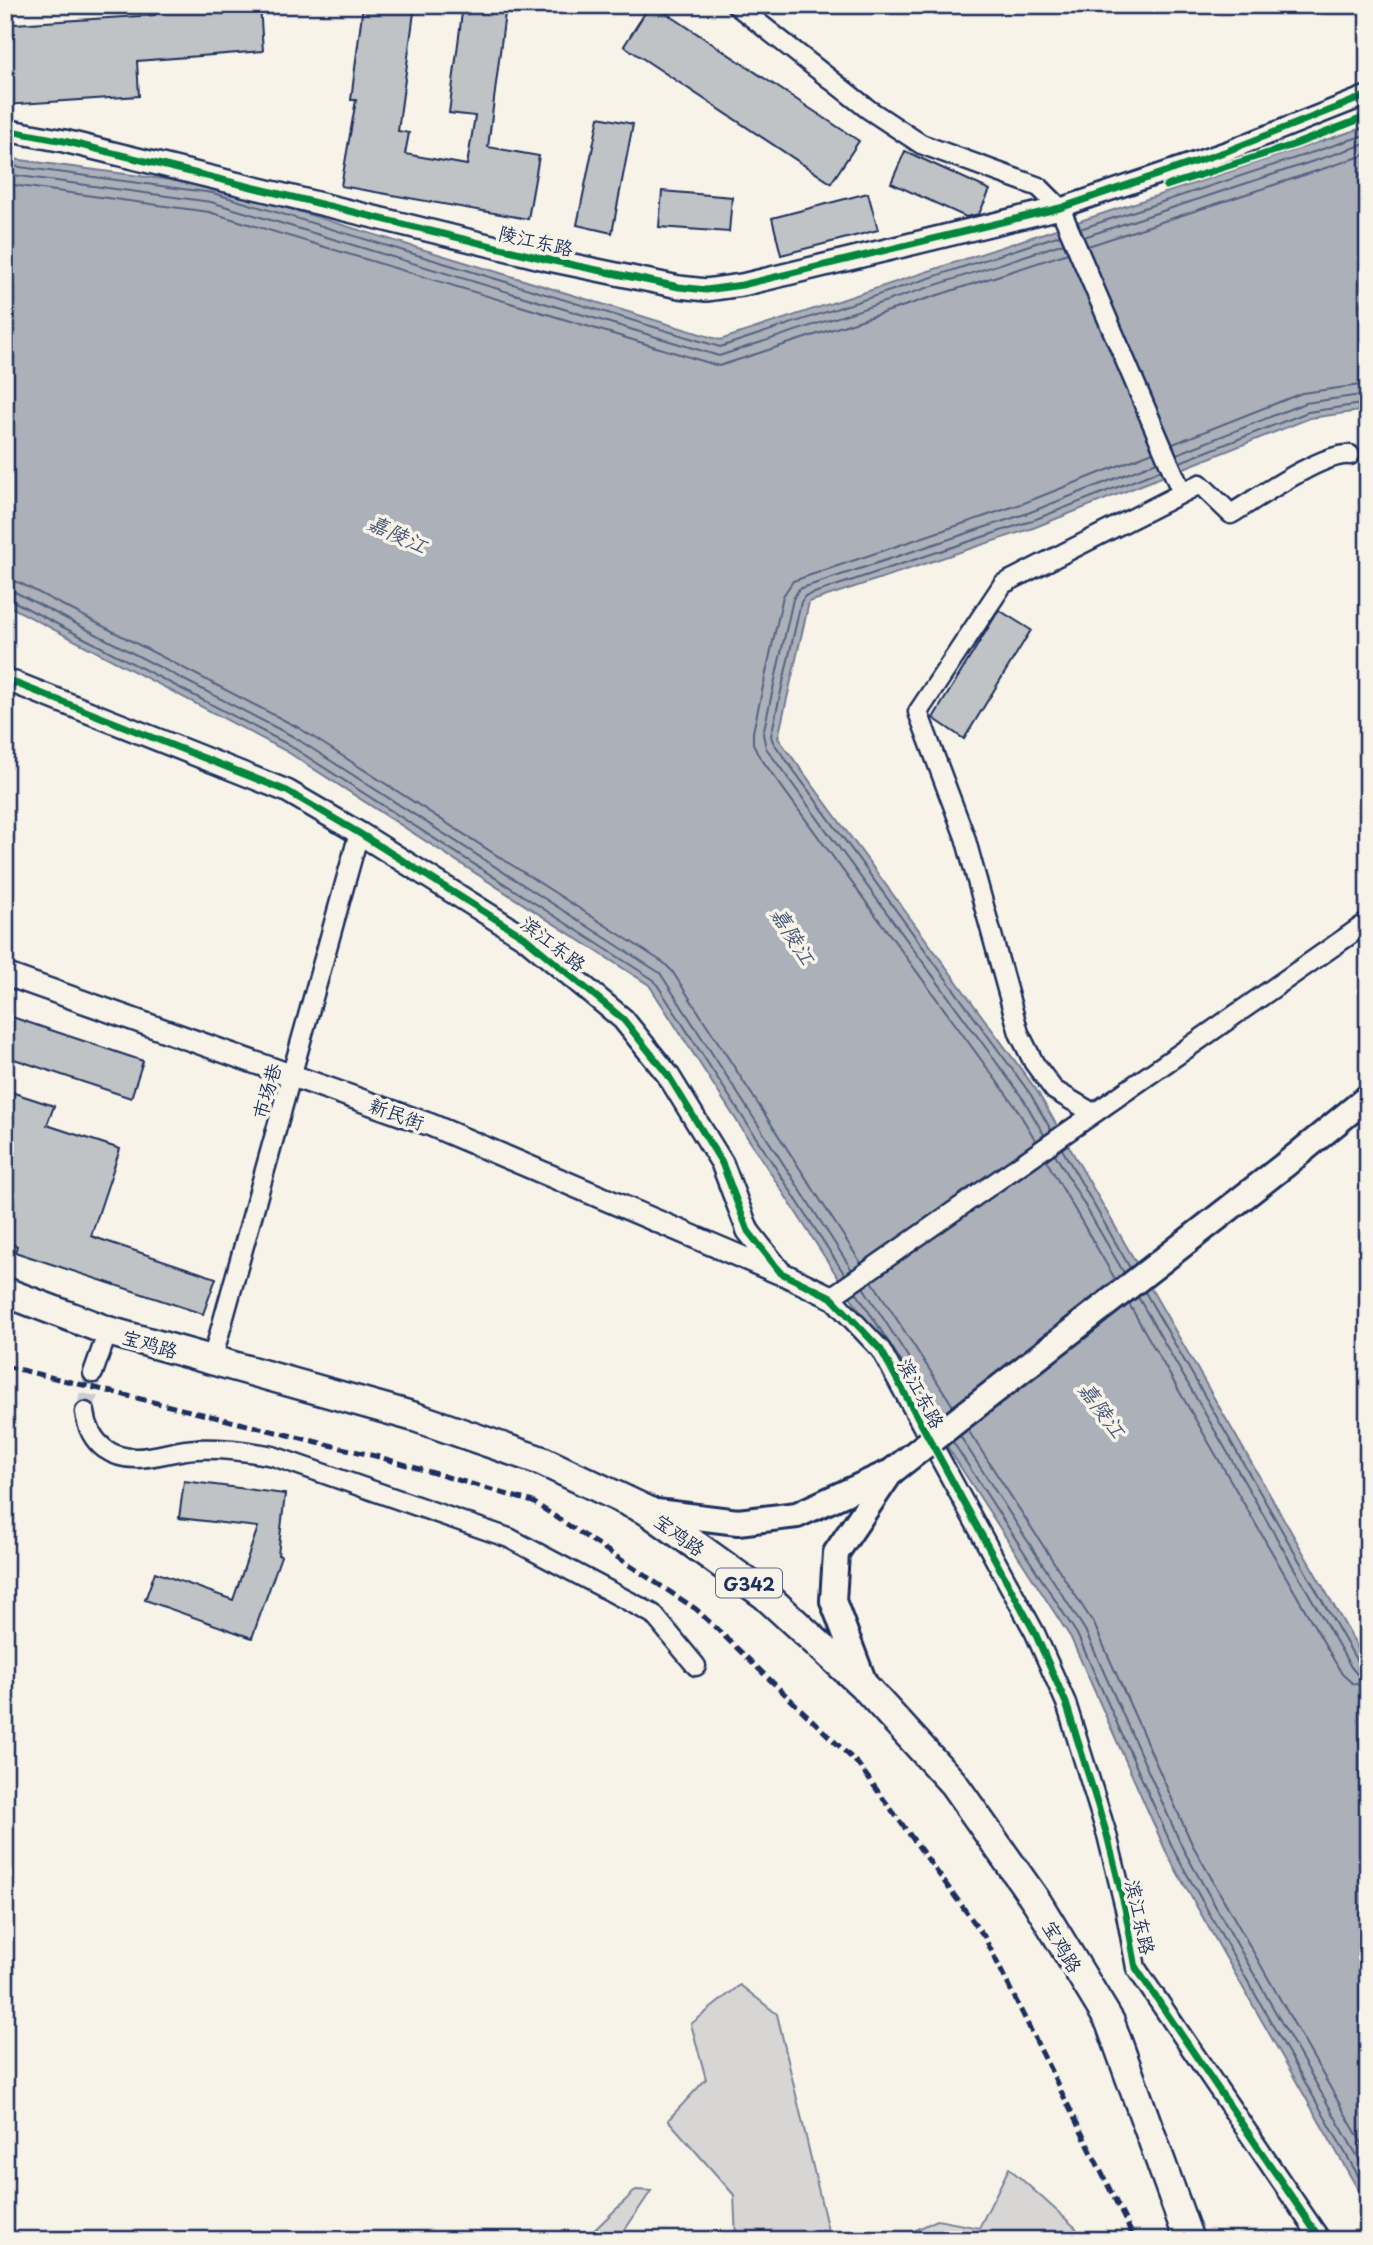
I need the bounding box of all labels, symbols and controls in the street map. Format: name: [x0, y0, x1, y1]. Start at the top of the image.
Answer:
street label: 陵江东路: [496, 218, 576, 262]
water label: 嘉陵江: [363, 505, 434, 561]
water label: 嘉陵江: [764, 900, 825, 971]
street label: 滨江东路: [515, 909, 593, 977]
street label: 市场巷: [245, 1060, 287, 1122]
street label: 新民街: [365, 1090, 429, 1136]
street label: 宝鸡路: [119, 1322, 181, 1364]
street label: 滨江东路: [892, 1353, 952, 1433]
water label: 嘉陵江: [1072, 1374, 1135, 1445]
street label: 宝鸡路: [649, 1506, 711, 1562]
road number: G342: [716, 1568, 782, 1598]
street label: 滨江东路: [1119, 1877, 1163, 1957]
street label: 宝鸡路: [1036, 1914, 1090, 1978]

